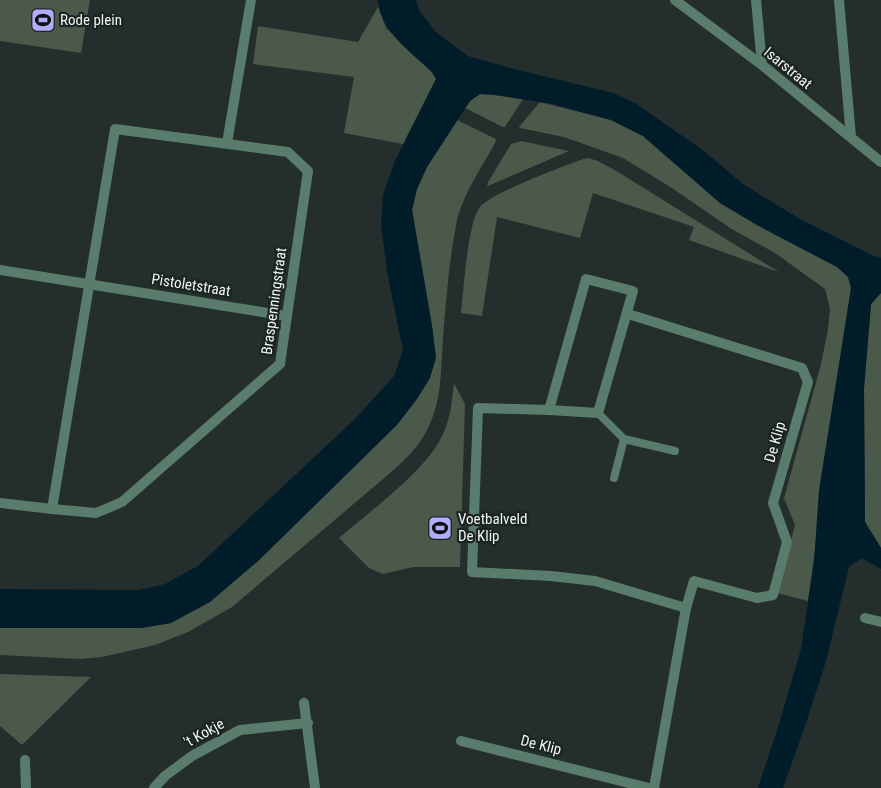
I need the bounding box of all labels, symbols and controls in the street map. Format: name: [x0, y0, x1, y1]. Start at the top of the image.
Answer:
sports icon: Rode plein: [30, 7, 56, 33]
place label: Rode plein: [60, 11, 122, 29]
street label: Isarstraat: [760, 43, 816, 93]
street label: Braspenningstraat: [258, 246, 290, 356]
street label: Pistoletstraat: [150, 270, 232, 300]
street label: De Klip: [761, 420, 789, 464]
place label: Voetbalveld De Klip: [458, 510, 527, 545]
sports icon: Voetbalveld De Klip: [427, 515, 453, 541]
street label: 't Kokje: [181, 715, 227, 751]
street label: De Klip: [519, 731, 563, 759]

